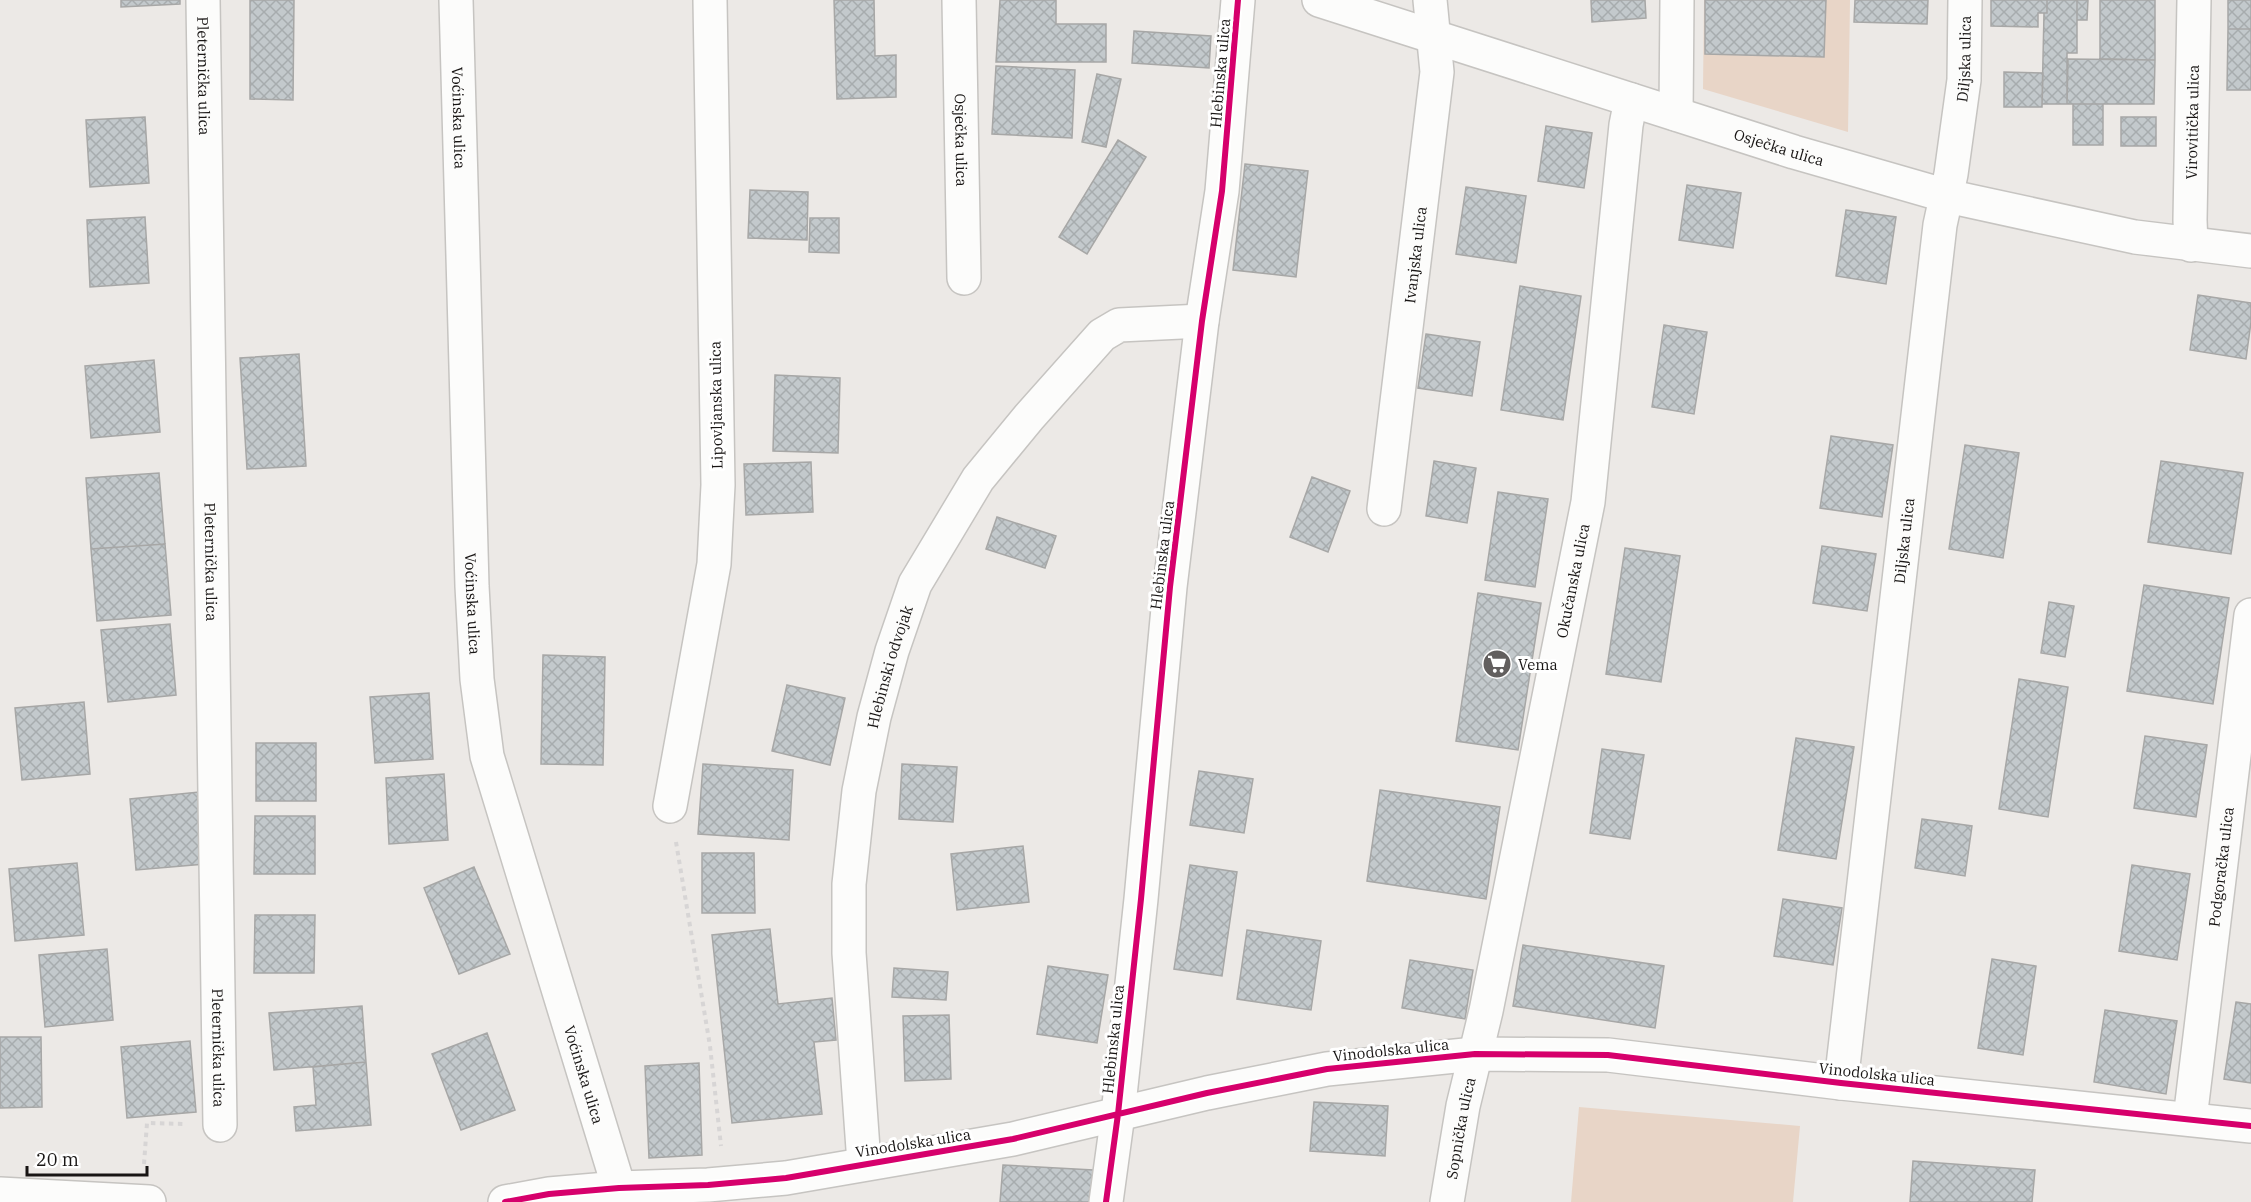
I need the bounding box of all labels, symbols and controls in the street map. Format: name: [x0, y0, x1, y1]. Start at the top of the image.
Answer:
street label: Diljska ulica: [1952, 15, 1974, 103]
street label: Pleternička ulica: [194, 16, 215, 136]
street label: Hlebinska ulica: [1206, 17, 1234, 129]
street label: Virovitička ulica: [2181, 64, 2202, 180]
street label: Voćinska ulica: [448, 67, 470, 169]
street label: Osječka ulica: [951, 93, 972, 187]
street label: Osječka ulica: [1732, 124, 1826, 170]
street label: Ivanjska ulica: [1400, 205, 1430, 304]
street label: Lipovljanska ulica: [705, 341, 727, 469]
street label: Diljska ulica: [1889, 496, 1918, 585]
street label: Hlebinska ulica: [1146, 499, 1178, 611]
street label: Pleternička ulica: [201, 502, 222, 622]
street label: Okučanska ulica: [1551, 522, 1593, 640]
street label: Voćinska ulica: [462, 552, 485, 655]
street label: Hlebinski odvojak: [862, 602, 917, 730]
supermarket icon: Vema: [1481, 648, 1513, 680]
place label: Vema: [1518, 655, 1558, 674]
street label: Podgoračka ulica: [2204, 806, 2237, 928]
street label: Hlebinska ulica: [1098, 983, 1128, 1095]
street label: Pleternička ulica: [208, 988, 229, 1107]
street label: Voćinska ulica: [560, 1023, 608, 1126]
street label: Vinodolska ulica: [1332, 1034, 1450, 1066]
street label: Vinodolska ulica: [1818, 1058, 1936, 1090]
street label: Sopnička ulica: [1441, 1075, 1479, 1181]
street label: Vinodolska ulica: [854, 1124, 972, 1162]
scale bar: [27, 1139, 147, 1177]
text: 20 m: [36, 1148, 79, 1171]

